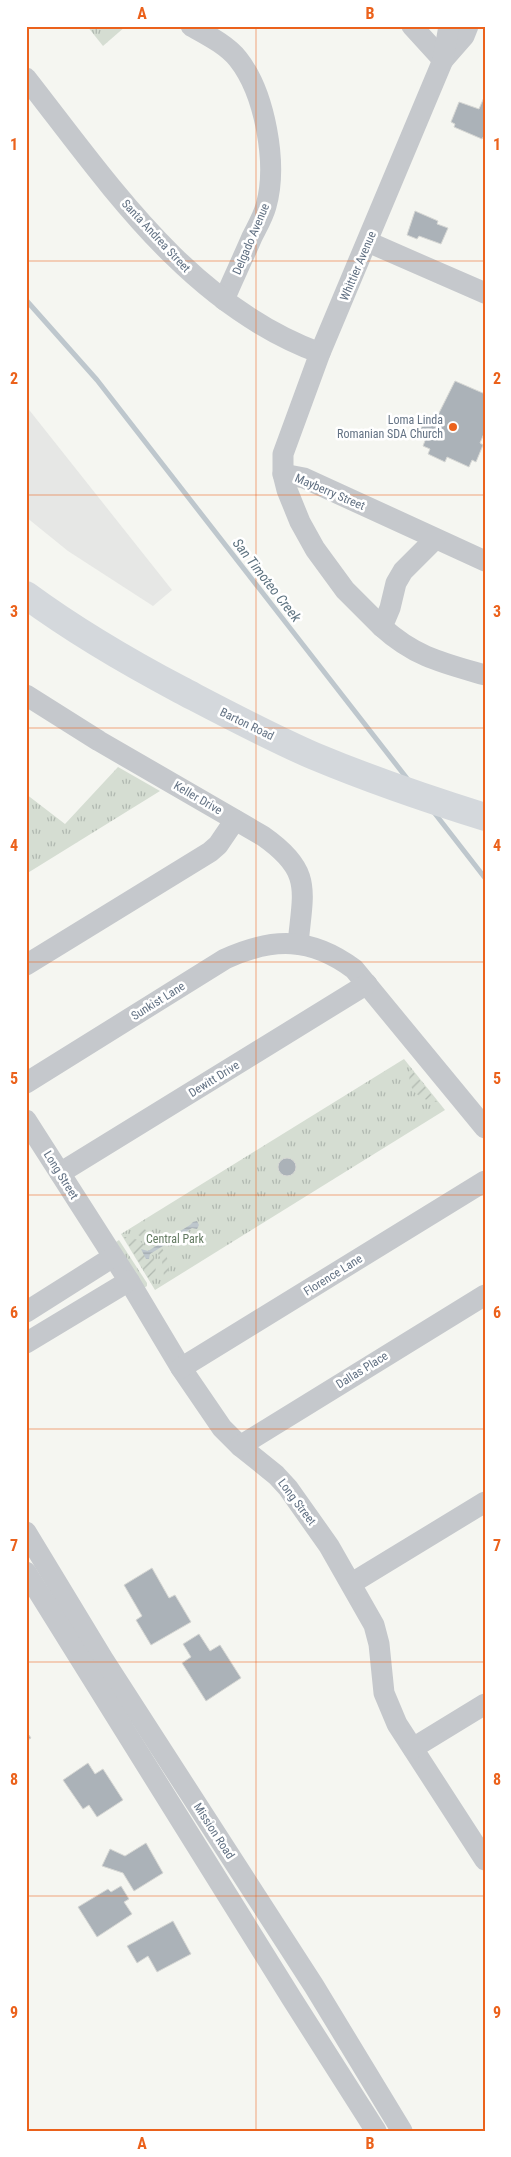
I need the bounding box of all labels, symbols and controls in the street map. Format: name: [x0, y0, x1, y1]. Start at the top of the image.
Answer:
text: A: [137, 4, 147, 23]
text: B: [366, 4, 375, 23]
text: 1: [10, 135, 18, 154]
text: 1: [493, 135, 501, 154]
street label: Santa Andrea Street: [119, 197, 194, 276]
street label: Delgado Avenue: [230, 201, 272, 277]
street label: Whittier Avenue: [337, 229, 379, 303]
text: 2: [10, 369, 18, 388]
text: 2: [493, 369, 501, 388]
place label: Loma Linda Romanian SDA Church: [337, 413, 443, 441]
marker: Loma Linda Romanian SDA Church: [447, 421, 459, 433]
street label: Mayberry Street: [293, 471, 367, 513]
water label: San Timoteo Creek: [230, 535, 305, 625]
text: 3: [10, 602, 18, 621]
text: 3: [493, 602, 501, 621]
street label: Barton Road: [218, 705, 276, 743]
street label: Keller Drive: [171, 779, 225, 818]
text: 4: [10, 836, 18, 855]
text: 4: [493, 836, 501, 855]
street label: Sunkist Lane: [129, 979, 188, 1023]
street label: Dewitt Drive: [186, 1058, 242, 1100]
text: 5: [10, 1069, 18, 1088]
text: 5: [493, 1069, 501, 1088]
street label: Long Street: [41, 1148, 82, 1202]
park label: Central Park: [146, 1232, 205, 1246]
street label: Florence Lane: [301, 1251, 365, 1299]
text: 6: [10, 1303, 18, 1322]
text: 6: [493, 1303, 501, 1322]
street label: Dallas Place: [334, 1348, 391, 1391]
street label: Long Street: [275, 1476, 319, 1528]
text: 7: [10, 1536, 18, 1555]
text: 7: [493, 1536, 501, 1555]
text: 8: [10, 1770, 18, 1789]
text: 8: [493, 1770, 501, 1789]
street label: Mission Road: [191, 1800, 237, 1862]
text: 9: [10, 2003, 18, 2022]
text: 9: [493, 2003, 501, 2022]
text: A: [137, 2134, 147, 2153]
text: B: [366, 2134, 375, 2153]

